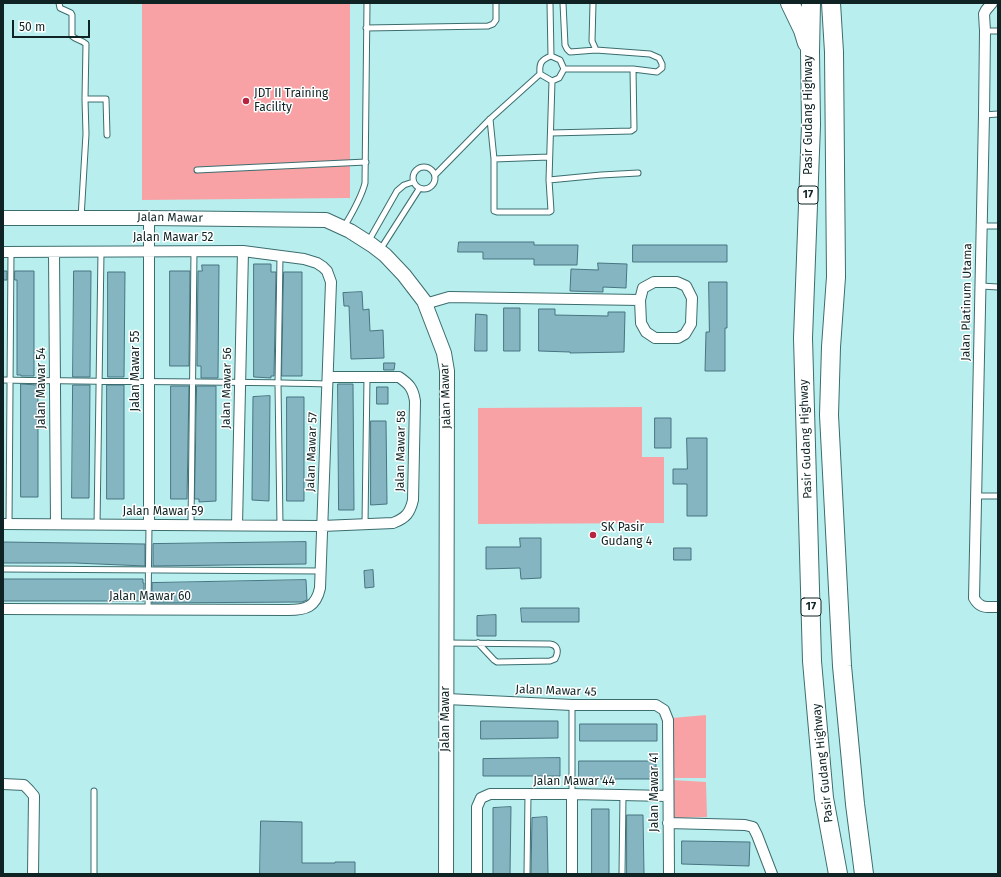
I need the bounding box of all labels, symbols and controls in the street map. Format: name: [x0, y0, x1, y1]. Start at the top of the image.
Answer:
scale bar: [14, 12, 92, 38]
text: 50 m: [19, 20, 45, 34]
street label: Pasir Gudang Highway: [802, 55, 816, 175]
place label: JDT II Training Facility: [254, 87, 328, 115]
marker: JDT II Training Facility: [241, 96, 251, 106]
road number: 17: [798, 186, 818, 204]
street label: Jalan Mawar: [137, 210, 203, 226]
street label: Jalan Mawar 52: [133, 231, 213, 245]
street label: Jalan Platinum Utama: [959, 243, 975, 361]
street label: Jalan Mawar 55: [129, 331, 143, 411]
street label: Jalan Mawar 54: [35, 347, 49, 429]
street label: Jalan Mawar 56: [219, 347, 235, 429]
street label: Jalan Mawar: [438, 363, 454, 429]
street label: Pasir Gudang Highway: [797, 379, 815, 499]
street label: Jalan Mawar 58: [393, 410, 409, 492]
street label: Jalan Mawar 57: [303, 412, 321, 492]
street label: Jalan Mawar 59: [123, 505, 203, 519]
place label: SK Pasir Gudang 4: [601, 521, 652, 549]
marker: SK Pasir Gudang 4: [588, 530, 598, 540]
street label: Jalan Mawar 60: [109, 590, 191, 604]
road number: 17: [801, 598, 821, 616]
street label: Jalan Mawar 45: [515, 682, 597, 700]
street label: Jalan Mawar: [439, 686, 453, 752]
street label: Pasir Gudang Highway: [810, 703, 836, 823]
street label: Jalan Mawar 41: [648, 752, 662, 832]
street label: Jalan Mawar 44: [533, 775, 615, 789]

